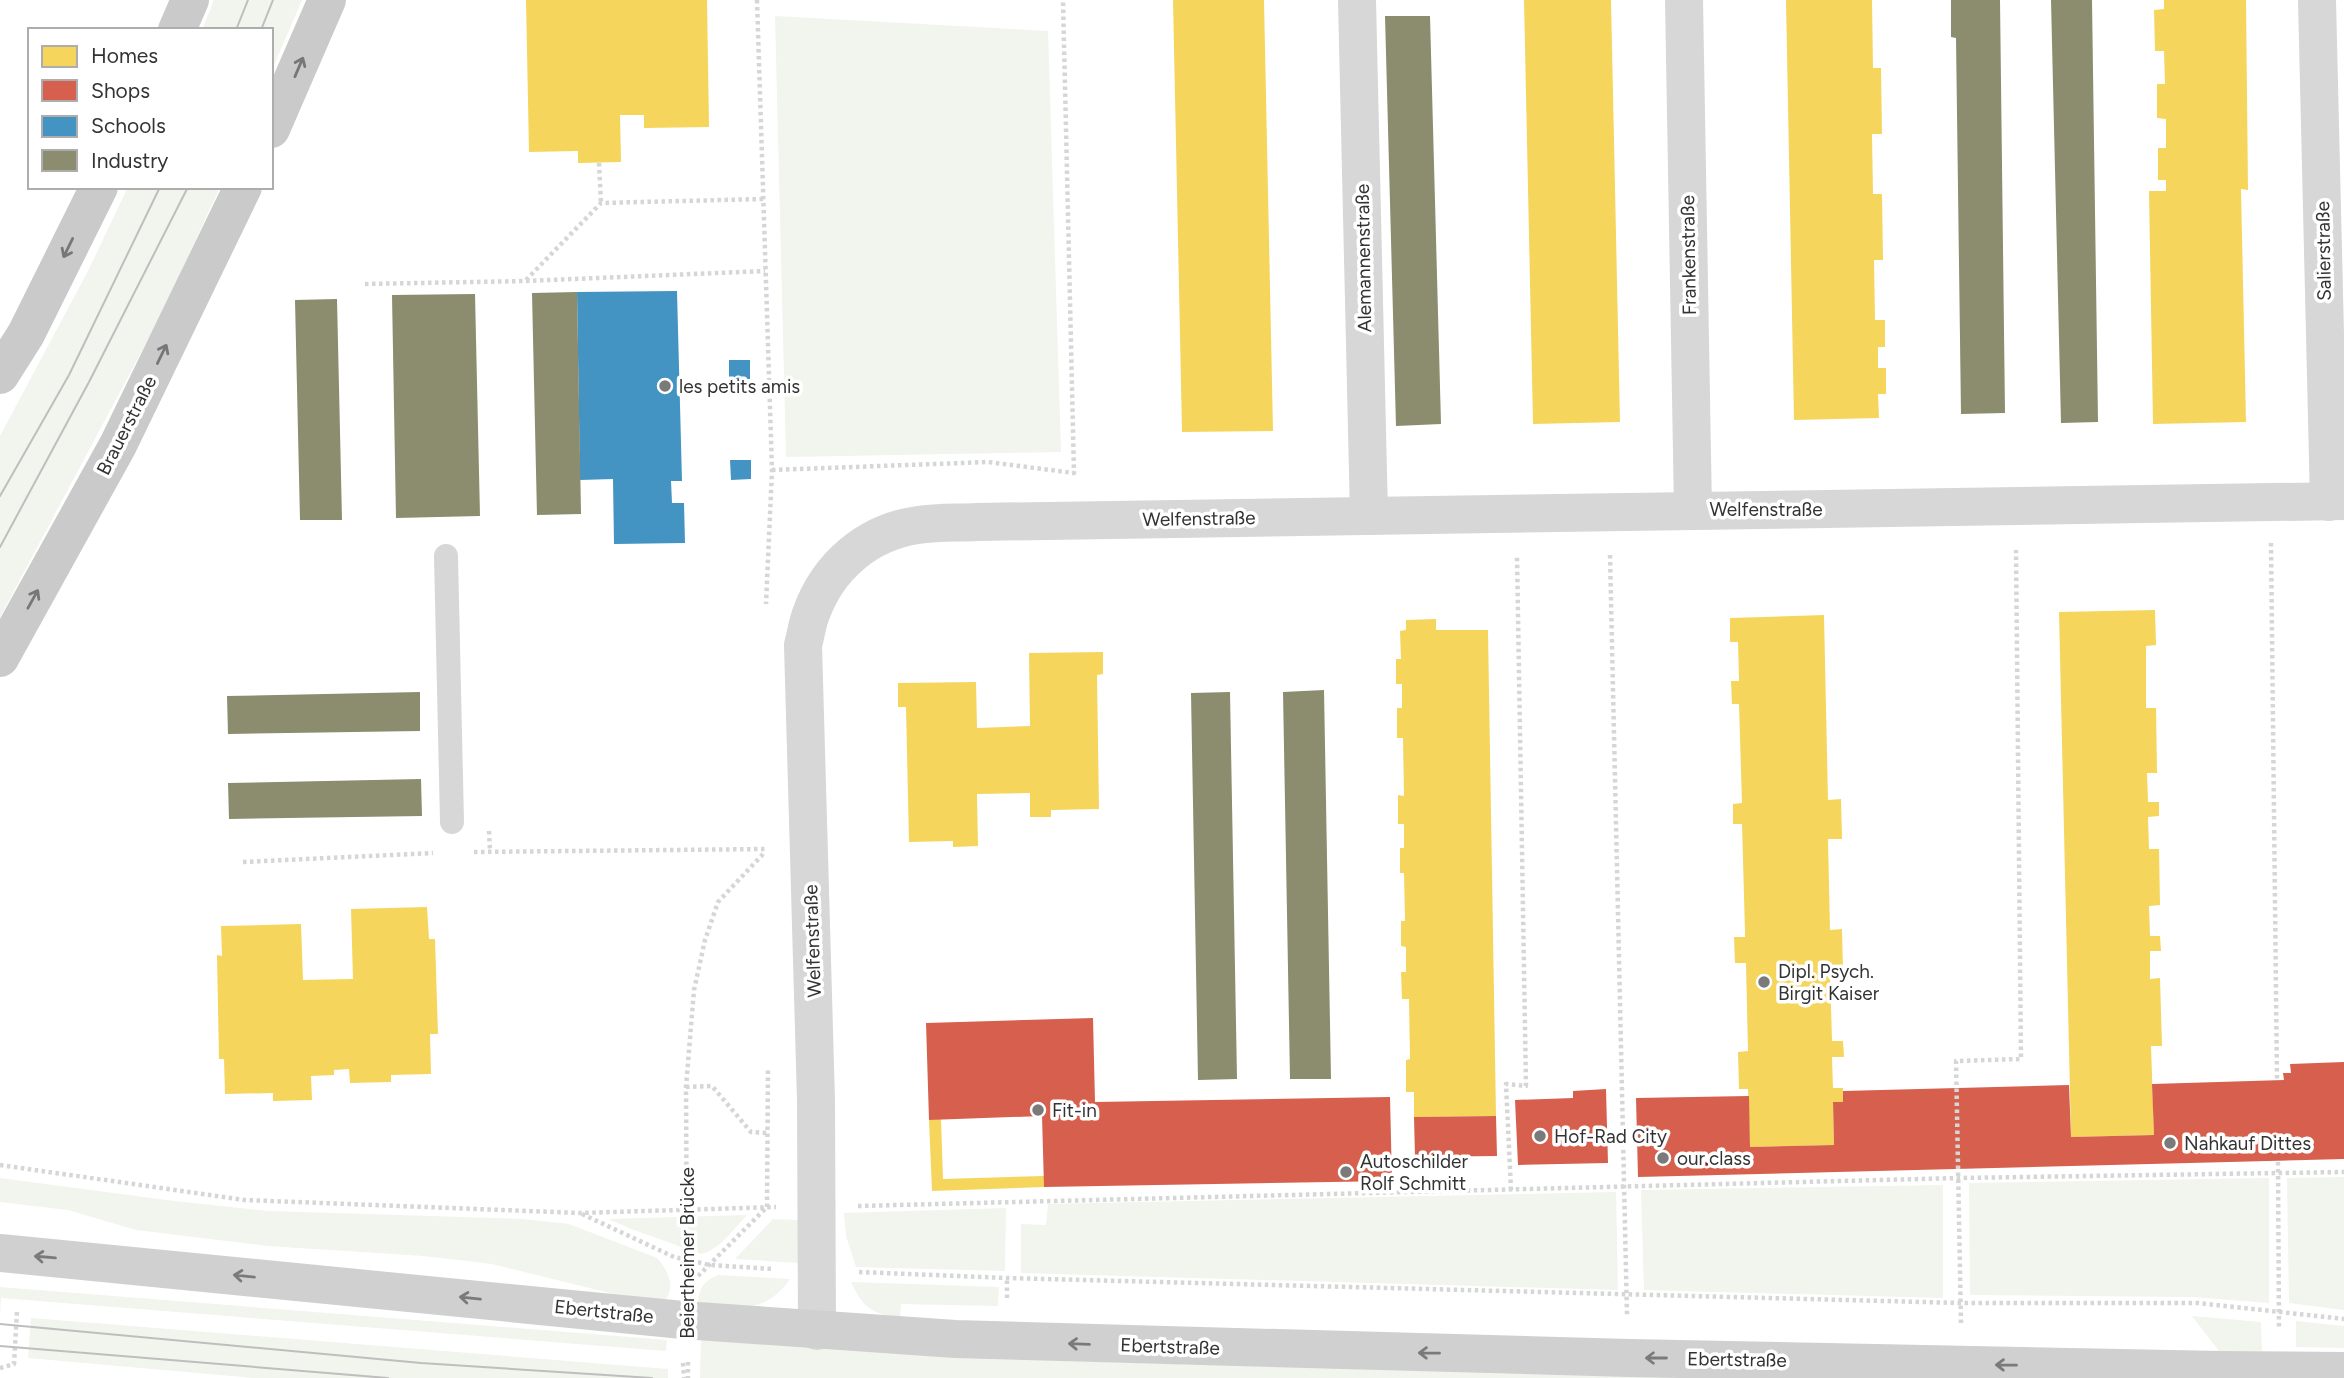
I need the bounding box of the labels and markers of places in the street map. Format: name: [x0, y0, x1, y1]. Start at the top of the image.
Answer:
place label: les petits amis: [679, 375, 800, 398]
marker: les petits amis: [657, 378, 673, 394]
place label: Dipl. Psych. Birgit Kaiser: [1778, 960, 1880, 1005]
marker: Dipl. Psych. Birgit Kaiser: [1756, 974, 1772, 990]
place label: Fit-in: [1052, 1099, 1097, 1122]
marker: Fit-in: [1030, 1102, 1046, 1118]
place label: Hof-Rad City: [1554, 1125, 1667, 1148]
marker: Hof-Rad City: [1532, 1128, 1548, 1144]
place label: Nahkauf Dittes: [2184, 1132, 2311, 1155]
marker: Nahkauf Dittes: [2162, 1135, 2178, 1151]
place label: our.class: [1677, 1147, 1751, 1170]
place label: Autoschilder Rolf Schmitt: [1360, 1150, 1468, 1195]
marker: our.class: [1655, 1150, 1671, 1166]
marker: Autoschilder Rolf Schmitt: [1338, 1164, 1354, 1180]

